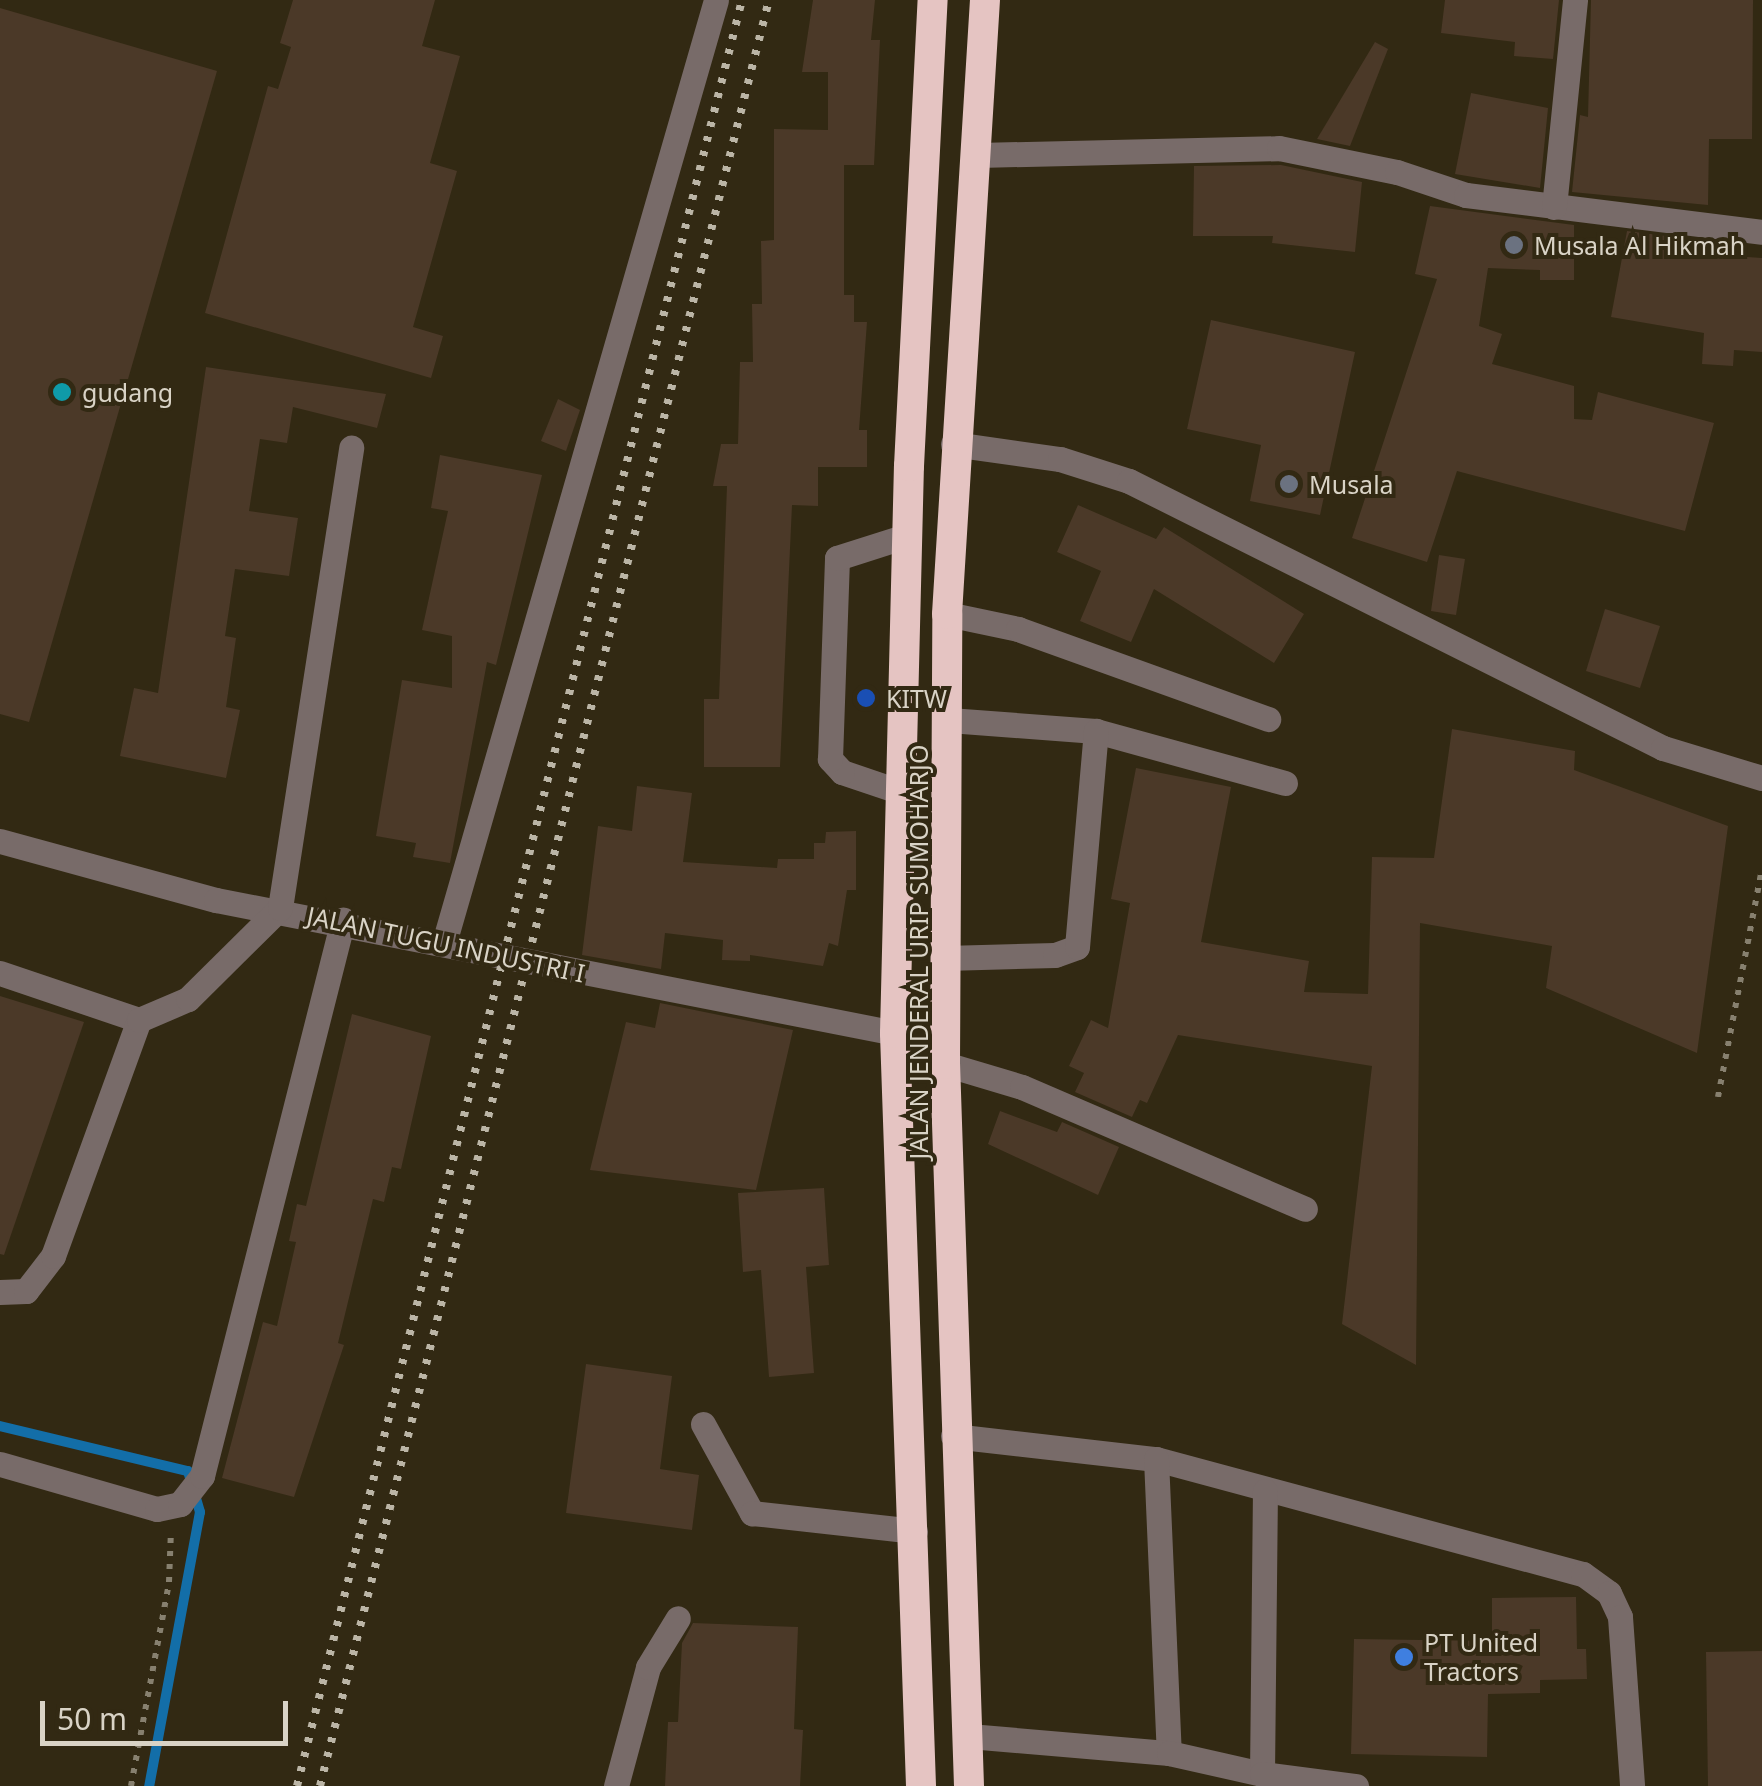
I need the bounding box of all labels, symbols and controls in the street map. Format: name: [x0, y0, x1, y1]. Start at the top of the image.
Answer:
place label: Musala Al Hikmah: [1534, 230, 1745, 260]
marker: Musala Al Hikmah: [1503, 234, 1525, 256]
place label: gudang: [82, 377, 173, 407]
marker: gudang: [51, 381, 73, 403]
place label: Musala: [1309, 469, 1394, 499]
marker: Musala: [1278, 473, 1300, 495]
place label: KITW: [886, 683, 947, 713]
marker: KITW: [855, 687, 877, 709]
street label: JALAN JENDERAL URIP SUMOHARJO: [903, 745, 933, 1159]
street label: JALAN TUGU INDUSTRI I: [304, 900, 588, 988]
place label: PT United Tractors: [1424, 1628, 1538, 1687]
marker: PT United Tractors: [1393, 1646, 1415, 1668]
scale bar: [45, 1681, 292, 1743]
text: 50 m: [57, 1698, 127, 1739]

